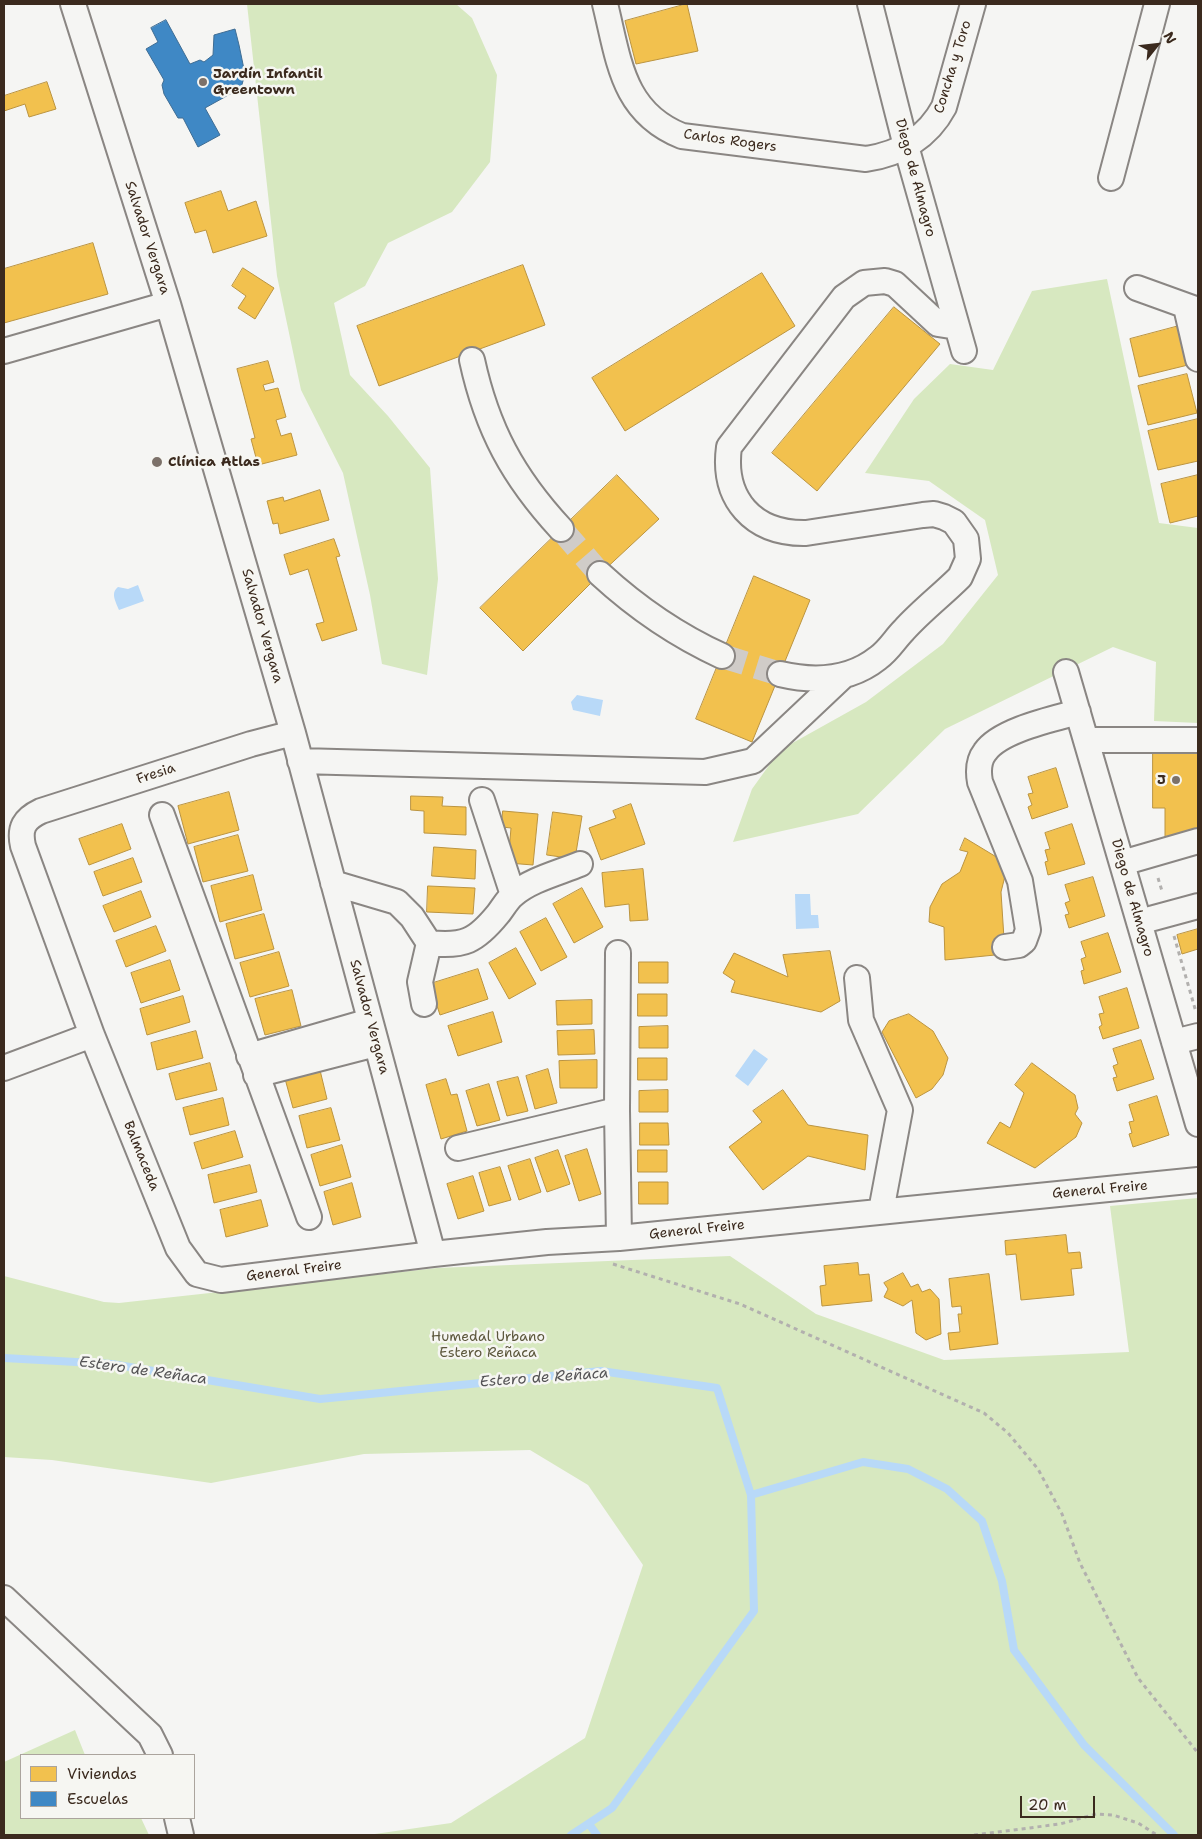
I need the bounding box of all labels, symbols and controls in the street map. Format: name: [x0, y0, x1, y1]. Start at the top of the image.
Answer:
street label: Concha y Toro: [931, 18, 975, 116]
north arrow: [1132, 20, 1182, 70]
text: N: [1160, 29, 1181, 47]
place label: Jardín Infantil Greentown: [213, 66, 323, 98]
marker: Jardín Infantil Greentown: [197, 76, 209, 88]
street label: Diego de Almagro: [891, 117, 939, 239]
street label: Carlos Rogers: [682, 126, 778, 156]
street label: Salvador Vergara: [121, 179, 173, 297]
place label: Clínica Atlas: [168, 454, 260, 470]
marker: Clínica Atlas: [150, 455, 164, 469]
street label: Salvador Vergara: [238, 567, 286, 685]
street label: Fresia: [134, 760, 178, 788]
place label: J: [1157, 772, 1166, 788]
marker: J: [1170, 774, 1182, 786]
street label: Diego de Almagro: [1107, 837, 1157, 959]
street label: Salvador Vergara: [346, 958, 392, 1076]
street label: Balmaceda: [119, 1119, 163, 1193]
street label: General Freire: [1051, 1177, 1149, 1203]
street label: General Freire: [648, 1217, 746, 1243]
street label: General Freire: [245, 1257, 343, 1285]
park label: Humedal Urbano Estero Reñaca: [431, 1329, 545, 1361]
water label: Estero de Reñaca: [78, 1353, 208, 1389]
water label: Estero de Reñaca: [479, 1365, 609, 1391]
legend: [20, 1754, 195, 1819]
text: Viviendas: [67, 1764, 137, 1784]
scale bar: [1022, 1786, 1097, 1818]
text: Escuelas: [67, 1789, 129, 1809]
text: 20 m: [1028, 1795, 1067, 1815]

